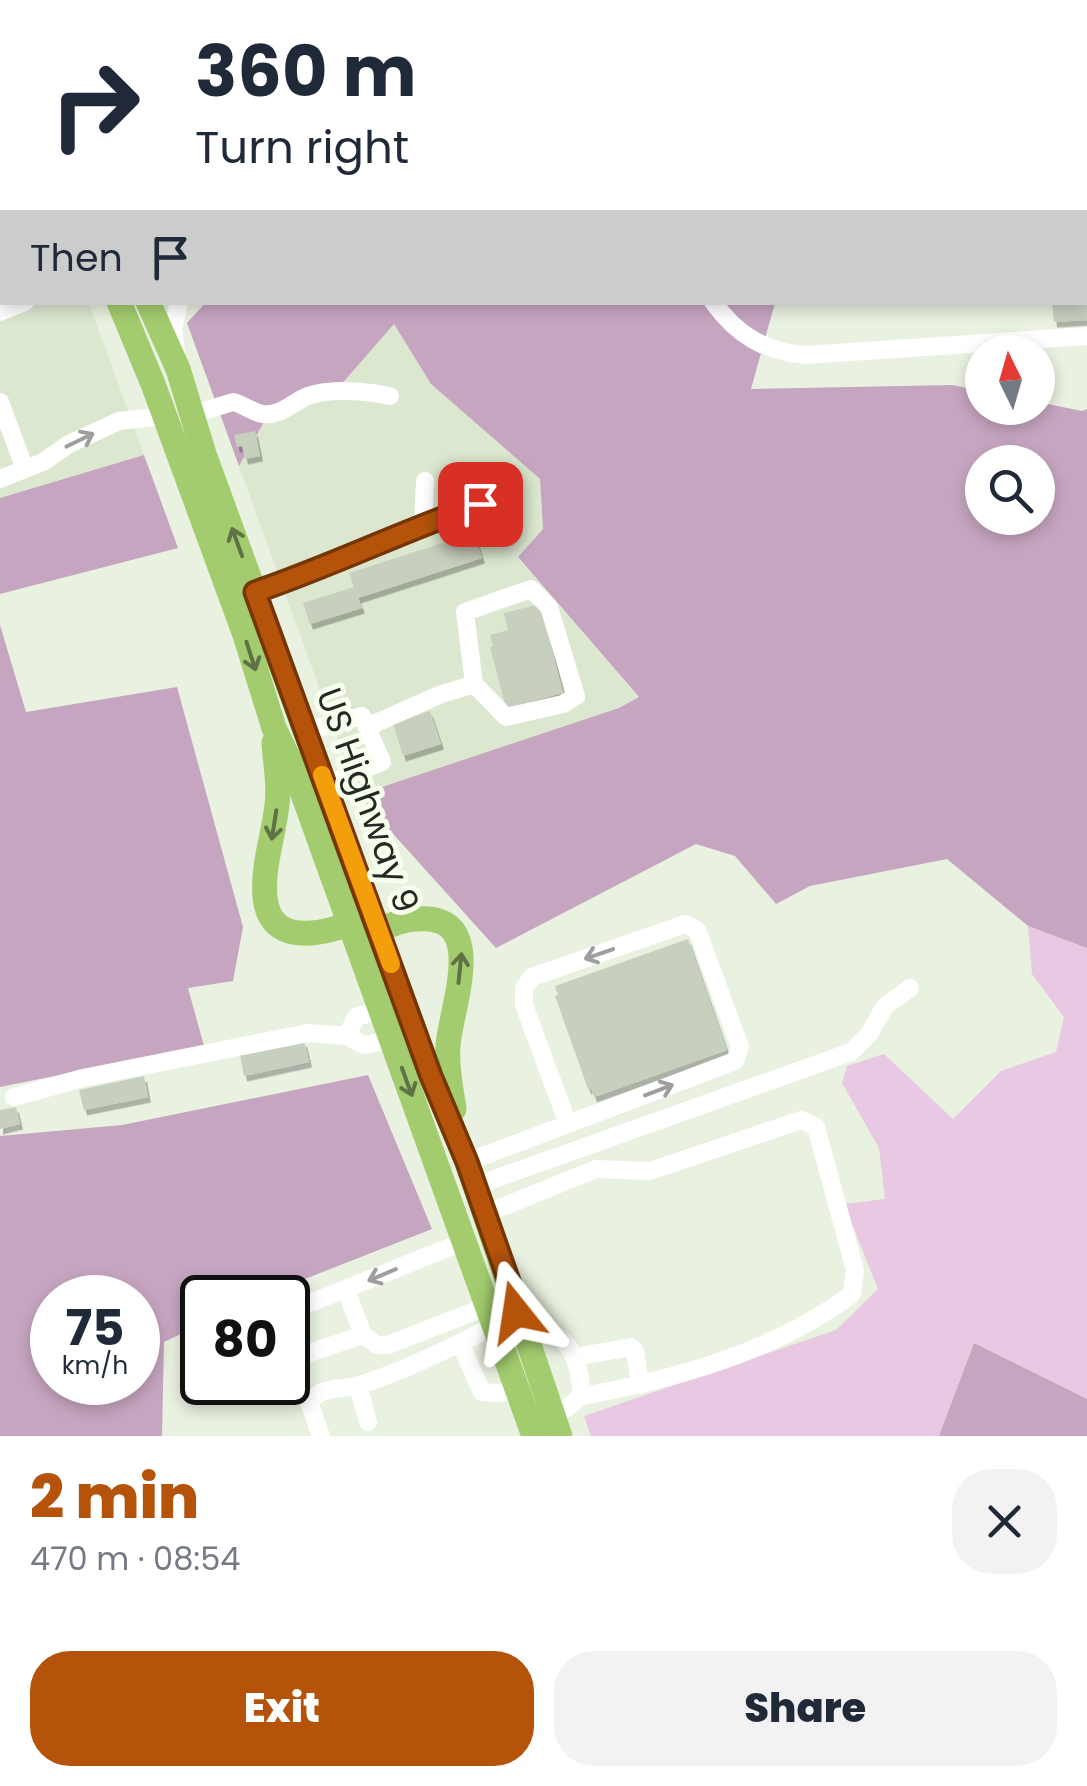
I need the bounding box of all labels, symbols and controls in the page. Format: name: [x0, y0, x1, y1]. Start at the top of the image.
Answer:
text: 360 m: [195, 22, 417, 121]
icon: right: [30, 40, 160, 170]
text: Turn right: [195, 116, 409, 179]
icon: arrive: [143, 230, 198, 285]
text: Then: [30, 231, 123, 284]
north arrow: [965, 335, 1055, 425]
map controls: [965, 335, 1055, 535]
one-way arrow: [64, 429, 94, 448]
button: search: [965, 445, 1055, 535]
pin: [438, 462, 523, 547]
icon: arrive: [453, 477, 508, 532]
one-way arrow: [227, 528, 245, 559]
one-way arrow: [244, 640, 262, 671]
street label: US Highway 9: [305, 681, 431, 919]
one-way arrow: [265, 808, 283, 840]
one-way arrow: [584, 946, 616, 964]
one-way arrow: [451, 952, 470, 984]
one-way arrow: [399, 1065, 417, 1096]
one-way arrow: [643, 1080, 674, 1098]
position arrow: [464, 1260, 568, 1364]
one-way arrow: [367, 1267, 397, 1285]
speed limit sign: 80: [180, 1275, 310, 1405]
text: 75: [65, 1292, 125, 1363]
text: km/h: [62, 1348, 128, 1383]
text: 2 min: [30, 1455, 199, 1539]
button: close: [952, 1469, 1057, 1574]
text: 470 m · 08:54: [30, 1536, 240, 1581]
button: Exit: [30, 1651, 534, 1766]
button: Share: [554, 1651, 1057, 1766]

